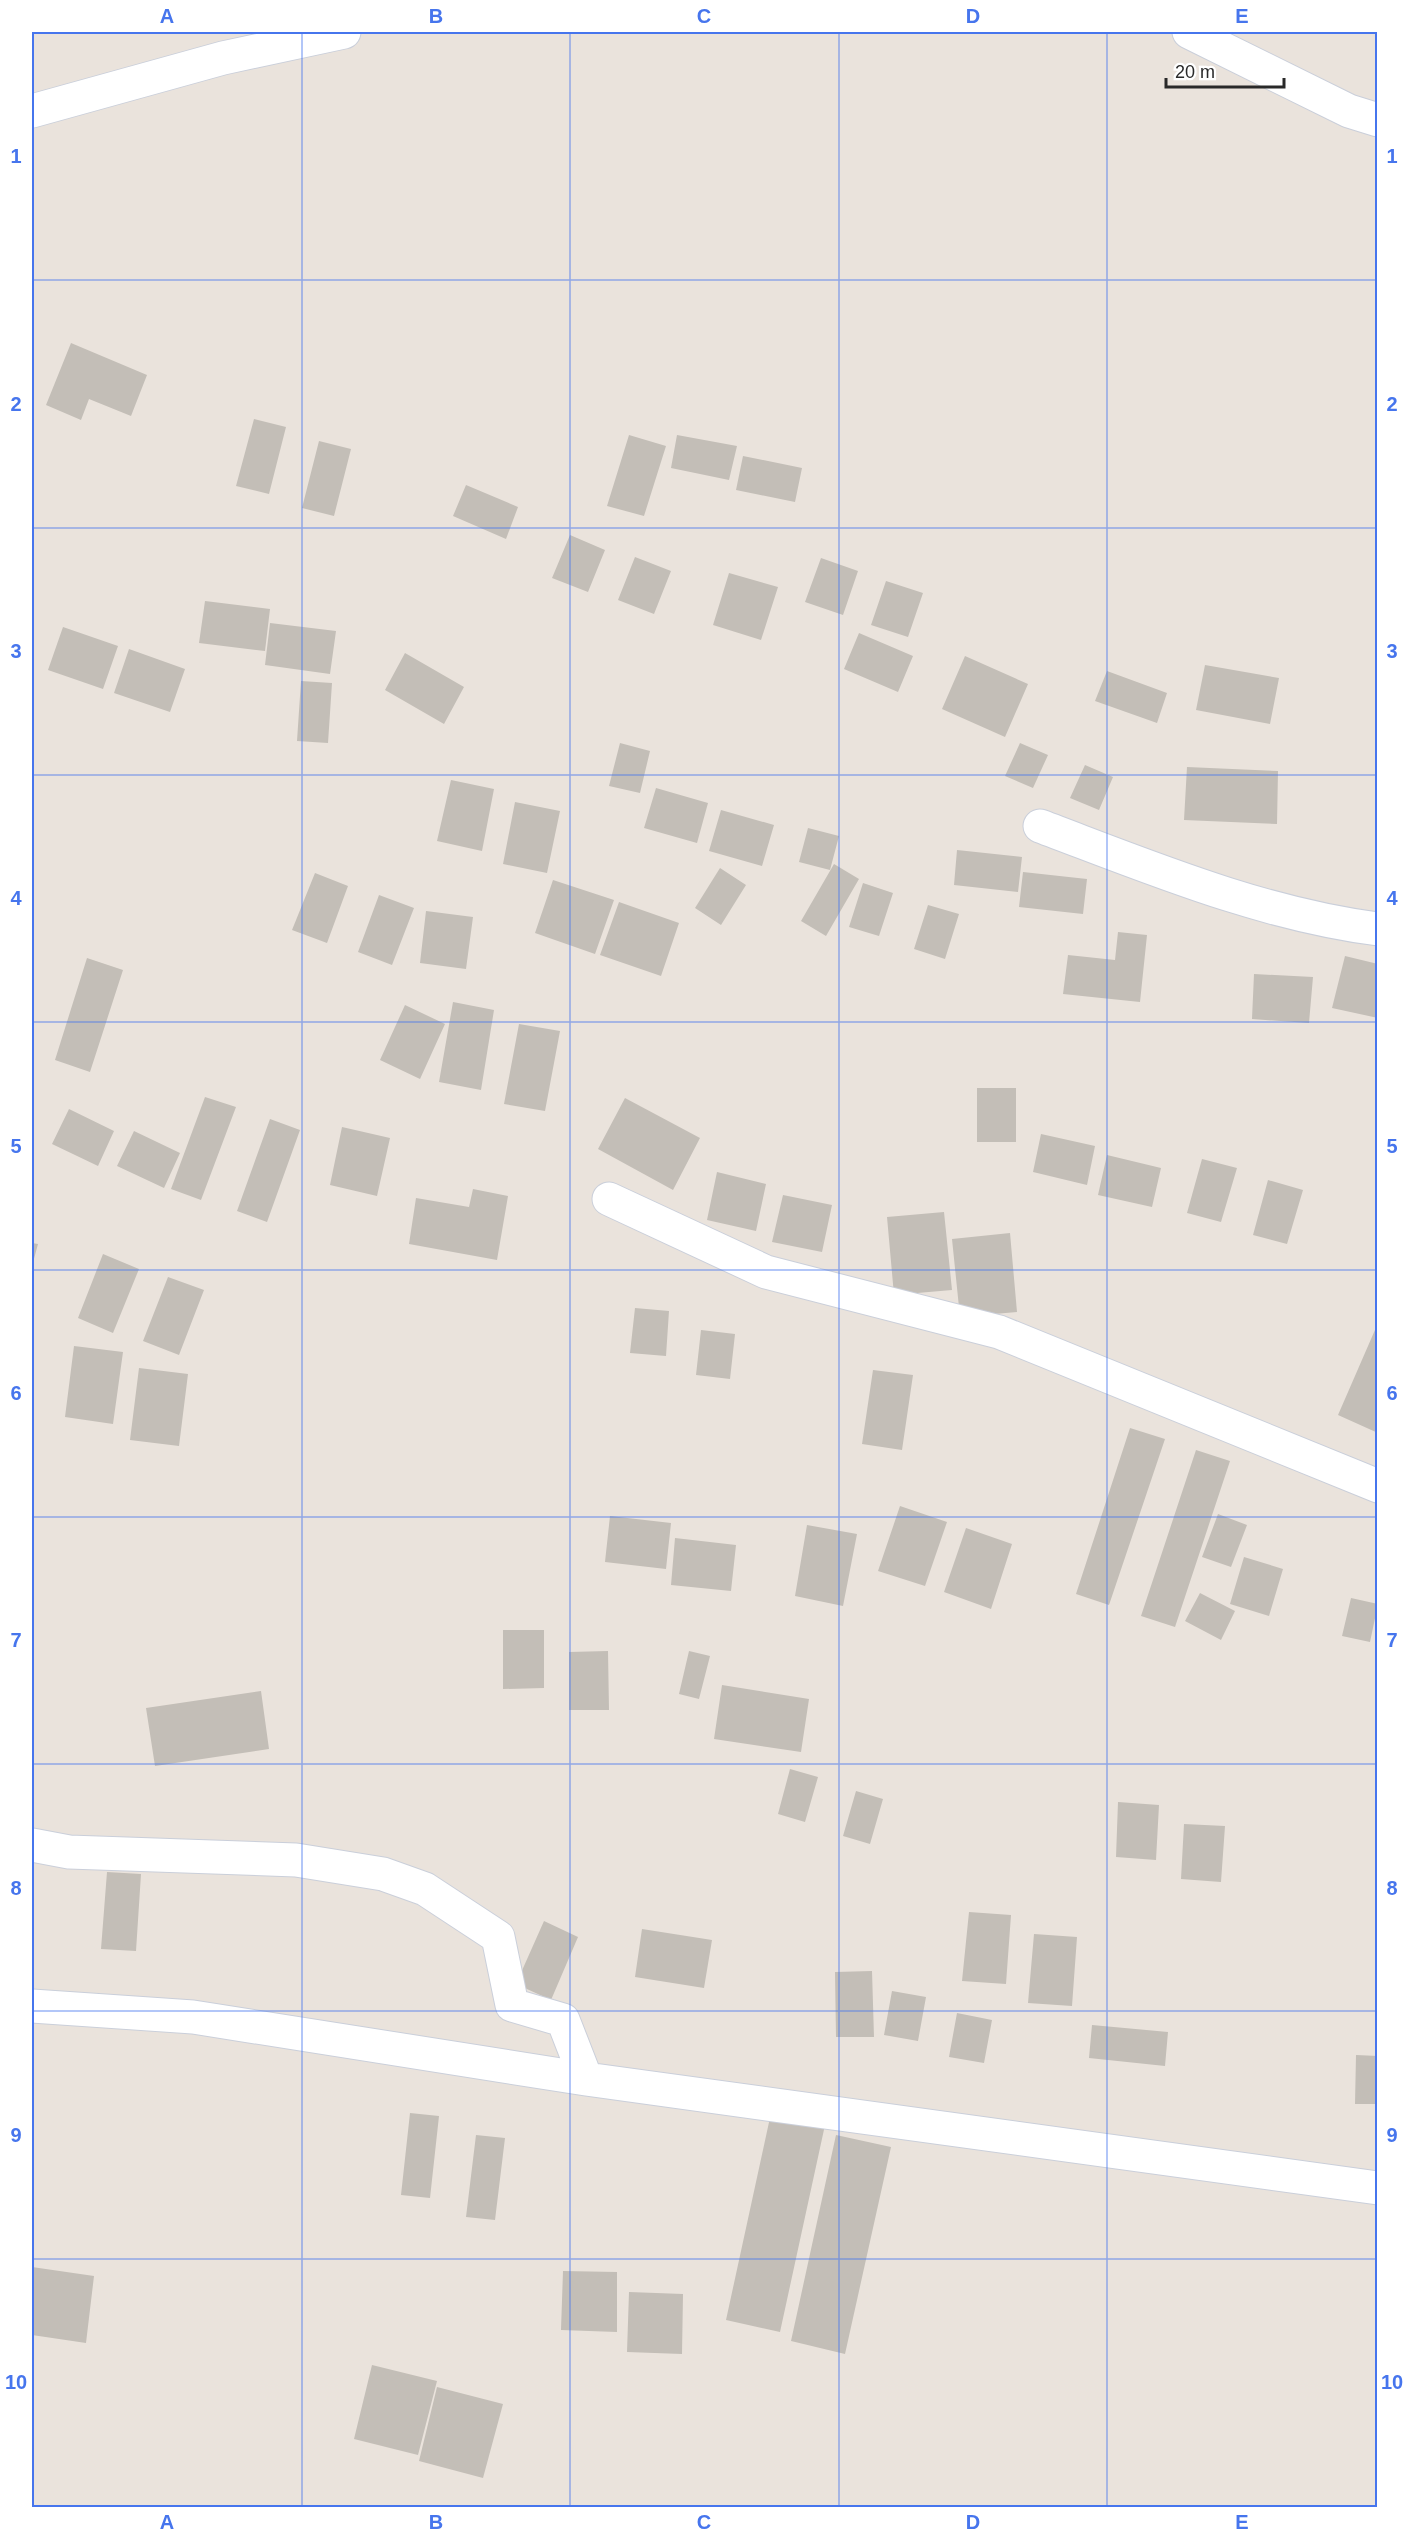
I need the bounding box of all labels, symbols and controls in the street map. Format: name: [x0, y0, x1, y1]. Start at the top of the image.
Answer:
text: A: [160, 5, 174, 27]
text: B: [429, 5, 443, 27]
text: C: [697, 5, 711, 27]
text: D: [966, 5, 980, 27]
text: E: [1235, 5, 1249, 27]
scale bar: [1166, 51, 1284, 89]
text: 20 m: [1175, 62, 1215, 82]
text: 1: [10, 145, 22, 167]
text: 1: [1386, 145, 1398, 167]
text: 2: [10, 393, 22, 415]
text: 2: [1386, 393, 1398, 415]
text: 3: [10, 640, 22, 662]
text: 3: [1386, 640, 1398, 662]
text: 4: [10, 887, 22, 909]
text: 4: [1386, 887, 1398, 909]
text: 5: [10, 1135, 22, 1157]
text: 5: [1386, 1135, 1398, 1157]
text: 6: [10, 1382, 22, 1404]
text: 6: [1386, 1382, 1398, 1404]
text: 7: [10, 1629, 22, 1651]
text: 7: [1386, 1629, 1398, 1651]
text: 8: [10, 1877, 22, 1899]
text: 8: [1386, 1877, 1398, 1899]
text: 9: [10, 2124, 22, 2146]
text: 9: [1386, 2124, 1398, 2146]
text: 10: [5, 2371, 27, 2393]
text: 10: [1381, 2371, 1403, 2393]
text: A: [160, 2511, 174, 2533]
text: B: [429, 2511, 443, 2533]
text: C: [697, 2511, 711, 2533]
text: D: [966, 2511, 980, 2533]
text: E: [1235, 2511, 1249, 2533]

